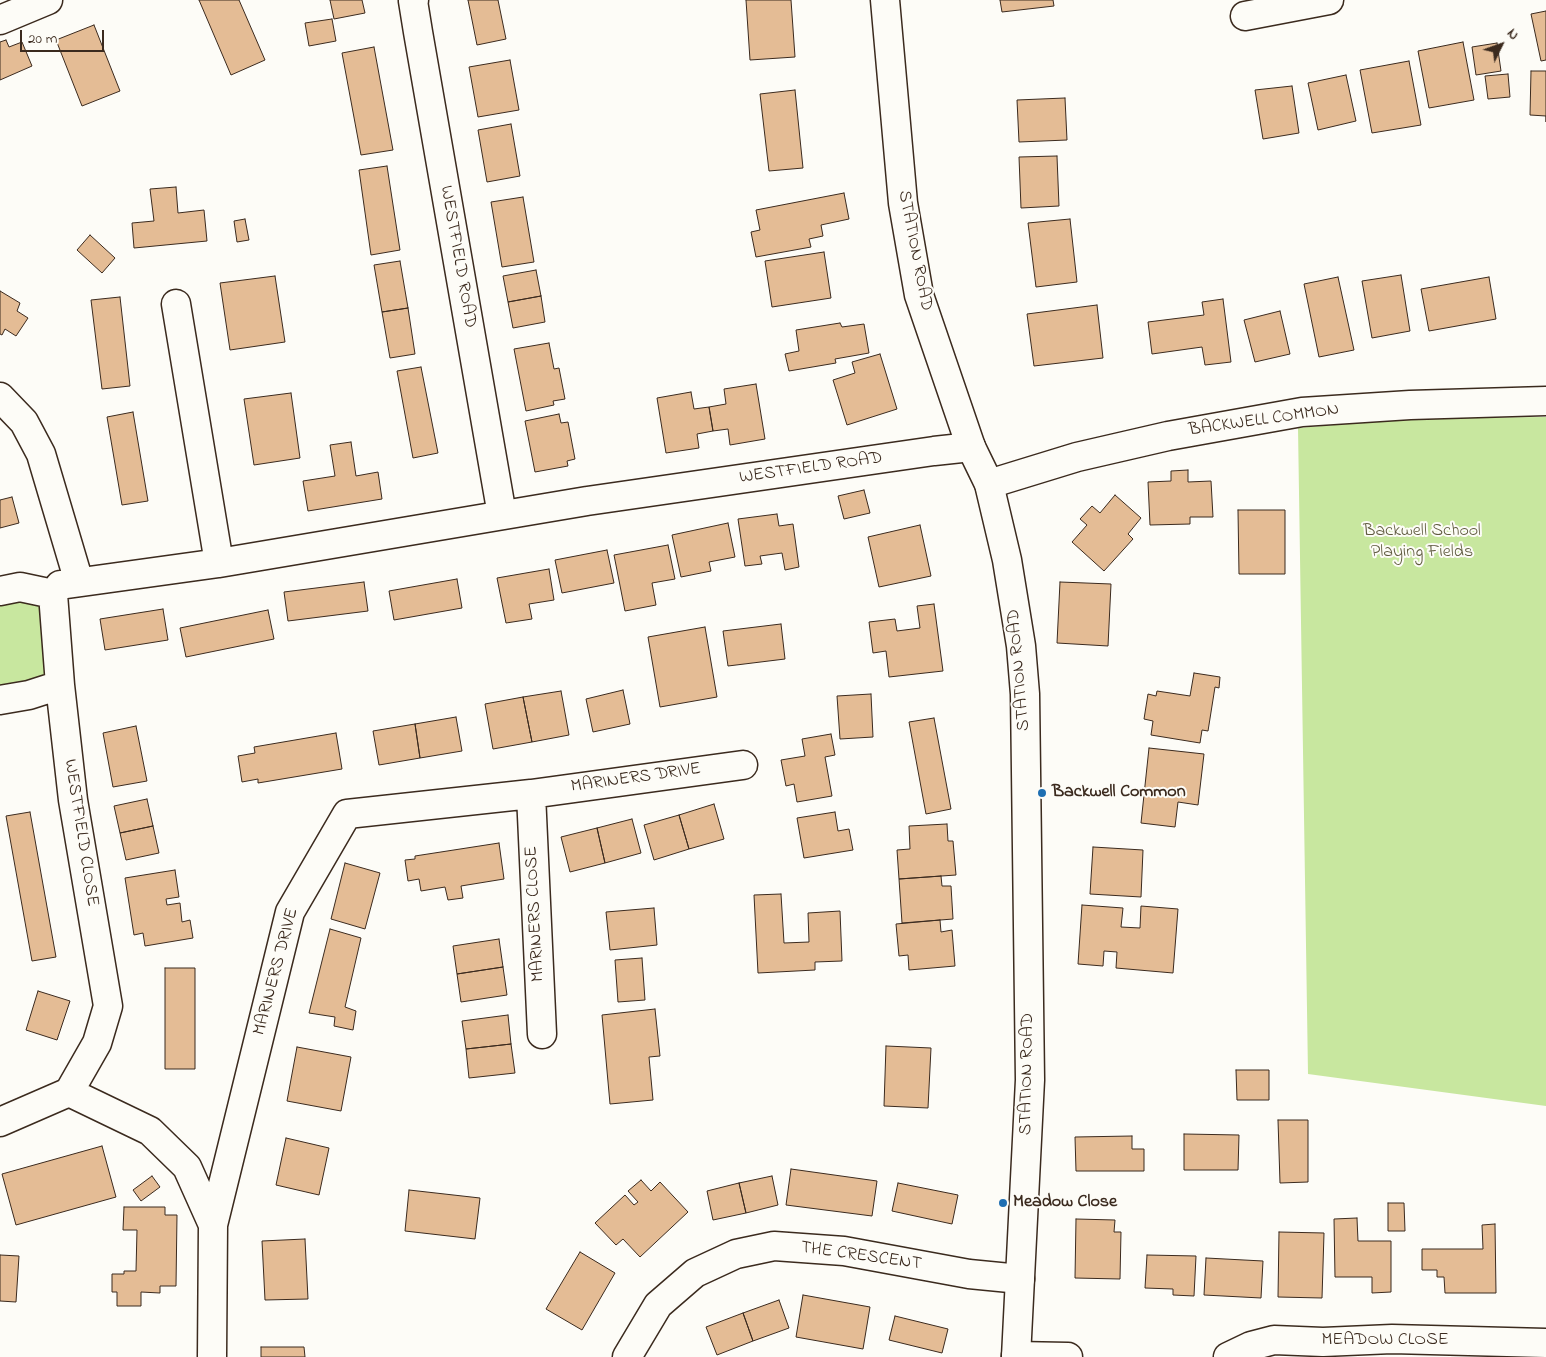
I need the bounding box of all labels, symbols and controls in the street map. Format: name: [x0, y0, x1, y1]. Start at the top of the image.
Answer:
scale bar: [22, 20, 106, 52]
north arrow: [1476, 20, 1526, 70]
text: N: [1502, 24, 1523, 45]
text: 20 m: [28, 28, 57, 50]
street label: WESTFIELD ROAD: [434, 184, 480, 330]
street label: STATION ROAD: [892, 189, 936, 313]
street label: BACKWELL COMMON: [1187, 400, 1341, 442]
street label: WESTFIELD ROAD: [738, 448, 884, 490]
park label: Backwell School Playing Fields: [1363, 521, 1481, 564]
street label: STATION ROAD: [1004, 608, 1036, 732]
street label: WESTFIELD CLOSE: [58, 758, 102, 908]
street label: MARINERS DRIVE: [570, 759, 702, 799]
place label: Backwell Common: [1052, 782, 1186, 804]
marker: Backwell Common: [1036, 787, 1048, 799]
street label: MARINERS CLOSE: [522, 845, 550, 983]
street label: MARINERS DRIVE: [250, 906, 304, 1038]
street label: STATION ROAD: [1016, 1013, 1040, 1135]
place label: Meadow Close: [1013, 1192, 1117, 1214]
marker: Meadow Close: [997, 1197, 1009, 1209]
street label: THE CRESCENT: [799, 1238, 923, 1276]
street label: MEADOW CLOSE: [1321, 1330, 1449, 1352]

